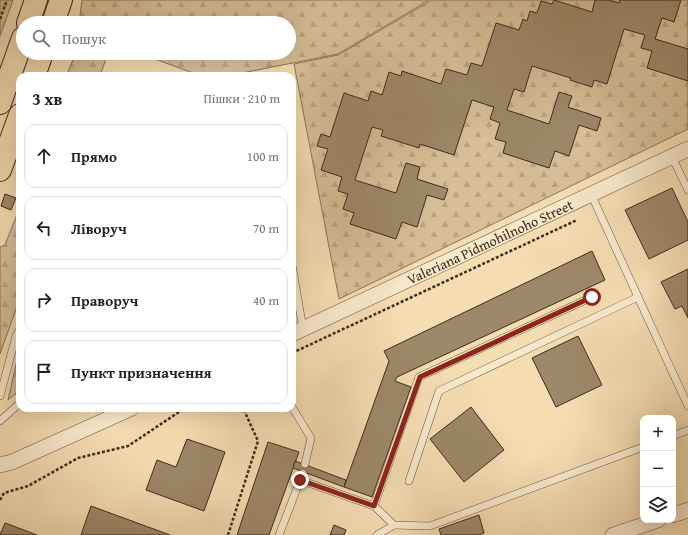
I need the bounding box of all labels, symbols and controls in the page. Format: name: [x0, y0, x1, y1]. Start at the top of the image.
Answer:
search box: [16, 16, 296, 60]
icon: search: [30, 27, 52, 49]
text: Пошук: [62, 28, 106, 49]
text: 3 хв: [32, 86, 62, 111]
text: Пішки · 210 m: [203, 89, 280, 108]
icon: ahead: [33, 145, 55, 167]
text: Прямо: [71, 146, 117, 167]
text: 100 m: [247, 147, 279, 166]
street label: Valeriana Pidmohilnoho Street: [404, 195, 576, 289]
icon: left: [33, 217, 55, 239]
text: Ліворуч: [71, 218, 127, 239]
text: 70 m: [253, 219, 279, 238]
route start: [583, 288, 601, 306]
icon: right: [33, 289, 55, 311]
text: Праворуч: [71, 290, 138, 311]
text: 40 m: [253, 291, 279, 310]
icon: arrive: [33, 361, 55, 383]
text: Пункт призначення: [71, 362, 212, 383]
map controls: [640, 415, 676, 523]
button: +: [640, 415, 676, 451]
button: −: [640, 451, 676, 487]
route end: [291, 471, 309, 489]
button: layers: [640, 487, 676, 523]

